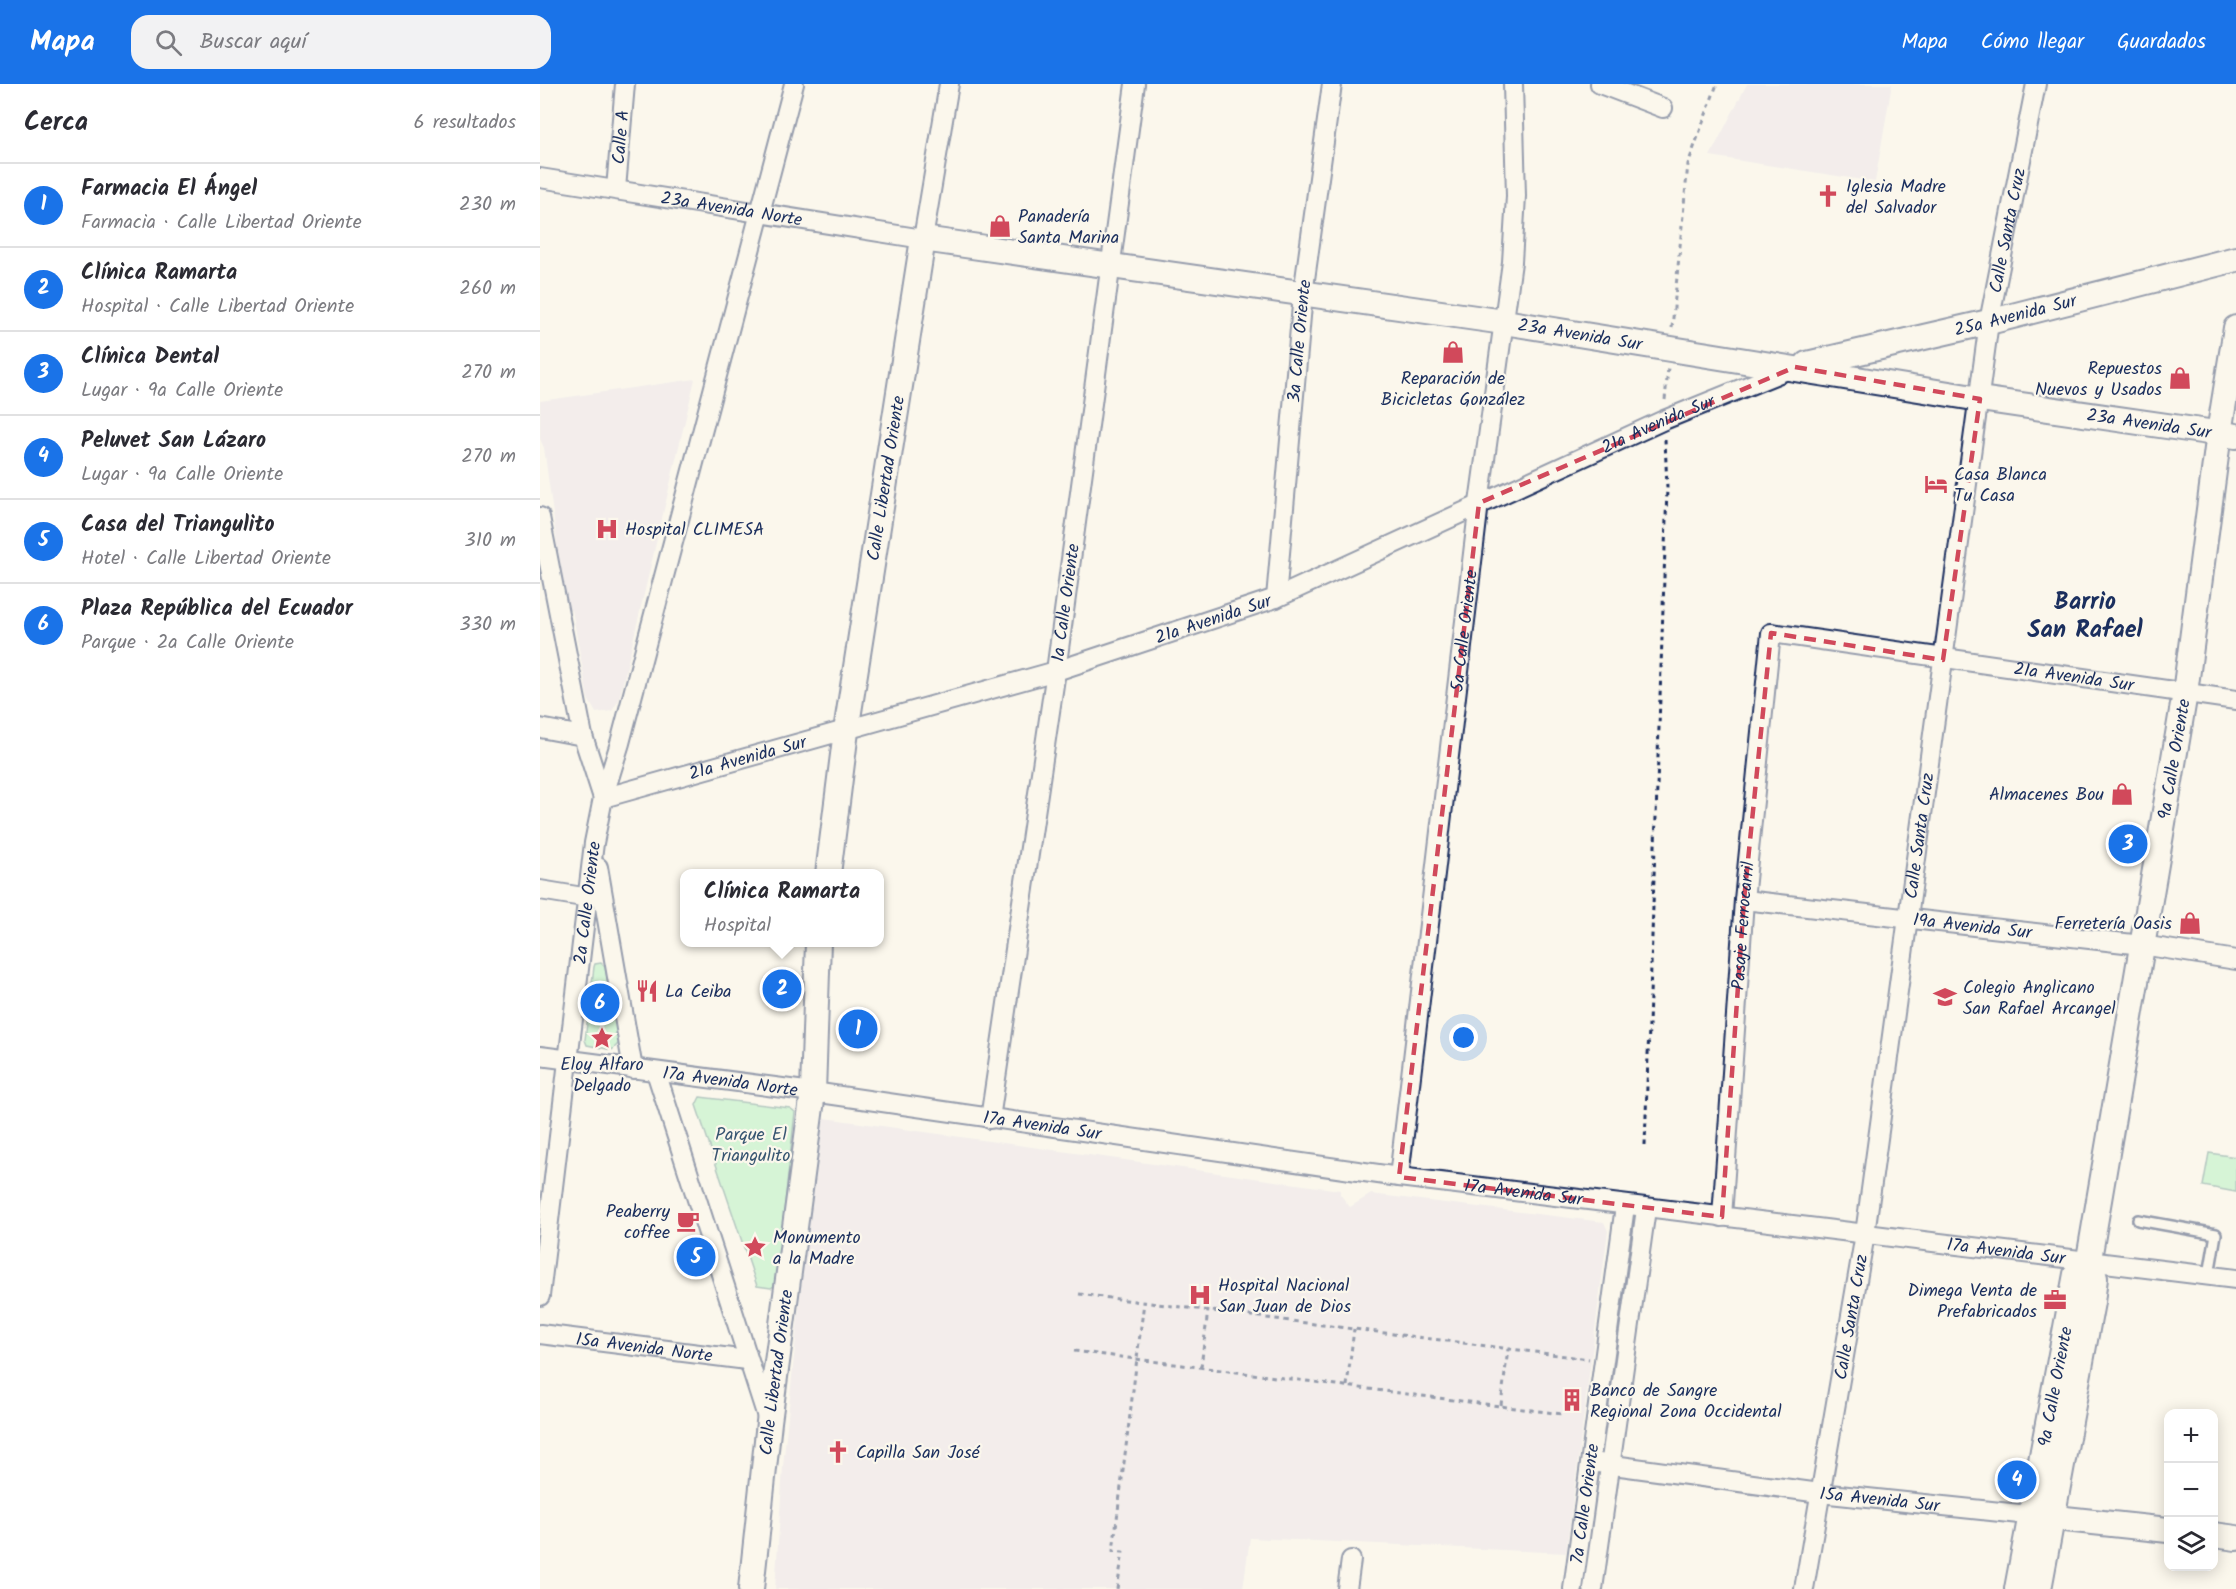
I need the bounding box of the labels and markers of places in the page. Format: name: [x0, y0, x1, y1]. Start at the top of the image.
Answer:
place label: Iglesia Madre del Salvador: [1846, 173, 1946, 223]
church icon: Iglesia Madre del Salvador: [1815, 183, 1841, 209]
place label: Panadería Santa Marina: [1018, 203, 1119, 253]
shop icon: Panadería Santa Marina: [987, 213, 1013, 239]
shop icon: Reparación de Bicicletas González: [1440, 339, 1466, 365]
place label: Repuestos Nuevos y Usados: [2035, 355, 2162, 405]
place label: Reparación de Bicicletas González: [1381, 365, 1525, 415]
shop icon: Repuestos Nuevos y Usados: [2167, 365, 2193, 391]
place label: Casa Blanca Tu Casa: [1954, 461, 2047, 511]
hotel icon: Casa Blanca Tu Casa: [1923, 471, 1949, 497]
hospital icon: Hospital CLIMESA: [594, 516, 620, 542]
place label: Hospital CLIMESA: [625, 516, 764, 545]
place label: Almacenes Bou: [1989, 781, 2104, 810]
shop icon: Almacenes Bou: [2109, 781, 2135, 807]
pin: 3: [2108, 822, 2148, 867]
place label: Ferretería Oasis: [2054, 910, 2172, 939]
shop icon: Ferretería Oasis: [2177, 910, 2203, 936]
pin: 2: [762, 966, 802, 1012]
place label: Colegio Anglicano San Rafael Arcangel: [1963, 974, 2116, 1024]
restaurant icon: La Ceiba: [634, 978, 660, 1004]
place label: La Ceiba: [665, 978, 732, 1007]
pin: 6: [580, 980, 620, 1026]
school or university icon: Colegio Anglicano San Rafael Arcangel: [1932, 984, 1958, 1010]
pin: 1: [838, 1006, 878, 1052]
place icon: Eloy Alfaro Delgado: [589, 1025, 615, 1051]
place label: Eloy Alfaro Delgado: [560, 1051, 644, 1101]
place label: Peaberry coffee: [606, 1198, 671, 1248]
cafe icon: Peaberry coffee: [675, 1208, 701, 1234]
place label: Monumento a la Madre: [773, 1224, 861, 1274]
pin: 5: [676, 1234, 716, 1280]
place icon: Monumento a la Madre: [742, 1234, 768, 1260]
place label: Hospital Nacional San Juan de Dios: [1218, 1272, 1351, 1322]
place label: Dimega Venta de Prefabricados: [1907, 1277, 2037, 1327]
hospital icon: Hospital Nacional San Juan de Dios: [1187, 1282, 1213, 1308]
office icon: Dimega Venta de Prefabricados: [2042, 1287, 2068, 1313]
place label: Banco de Sangre Regional Zona Occidental: [1590, 1377, 1782, 1427]
building icon: Banco de Sangre Regional Zona Occidental: [1559, 1387, 1585, 1413]
church icon: Capilla San José: [825, 1439, 851, 1465]
place label: Capilla San José: [856, 1439, 981, 1468]
pin: 4: [1998, 1458, 2036, 1502]

